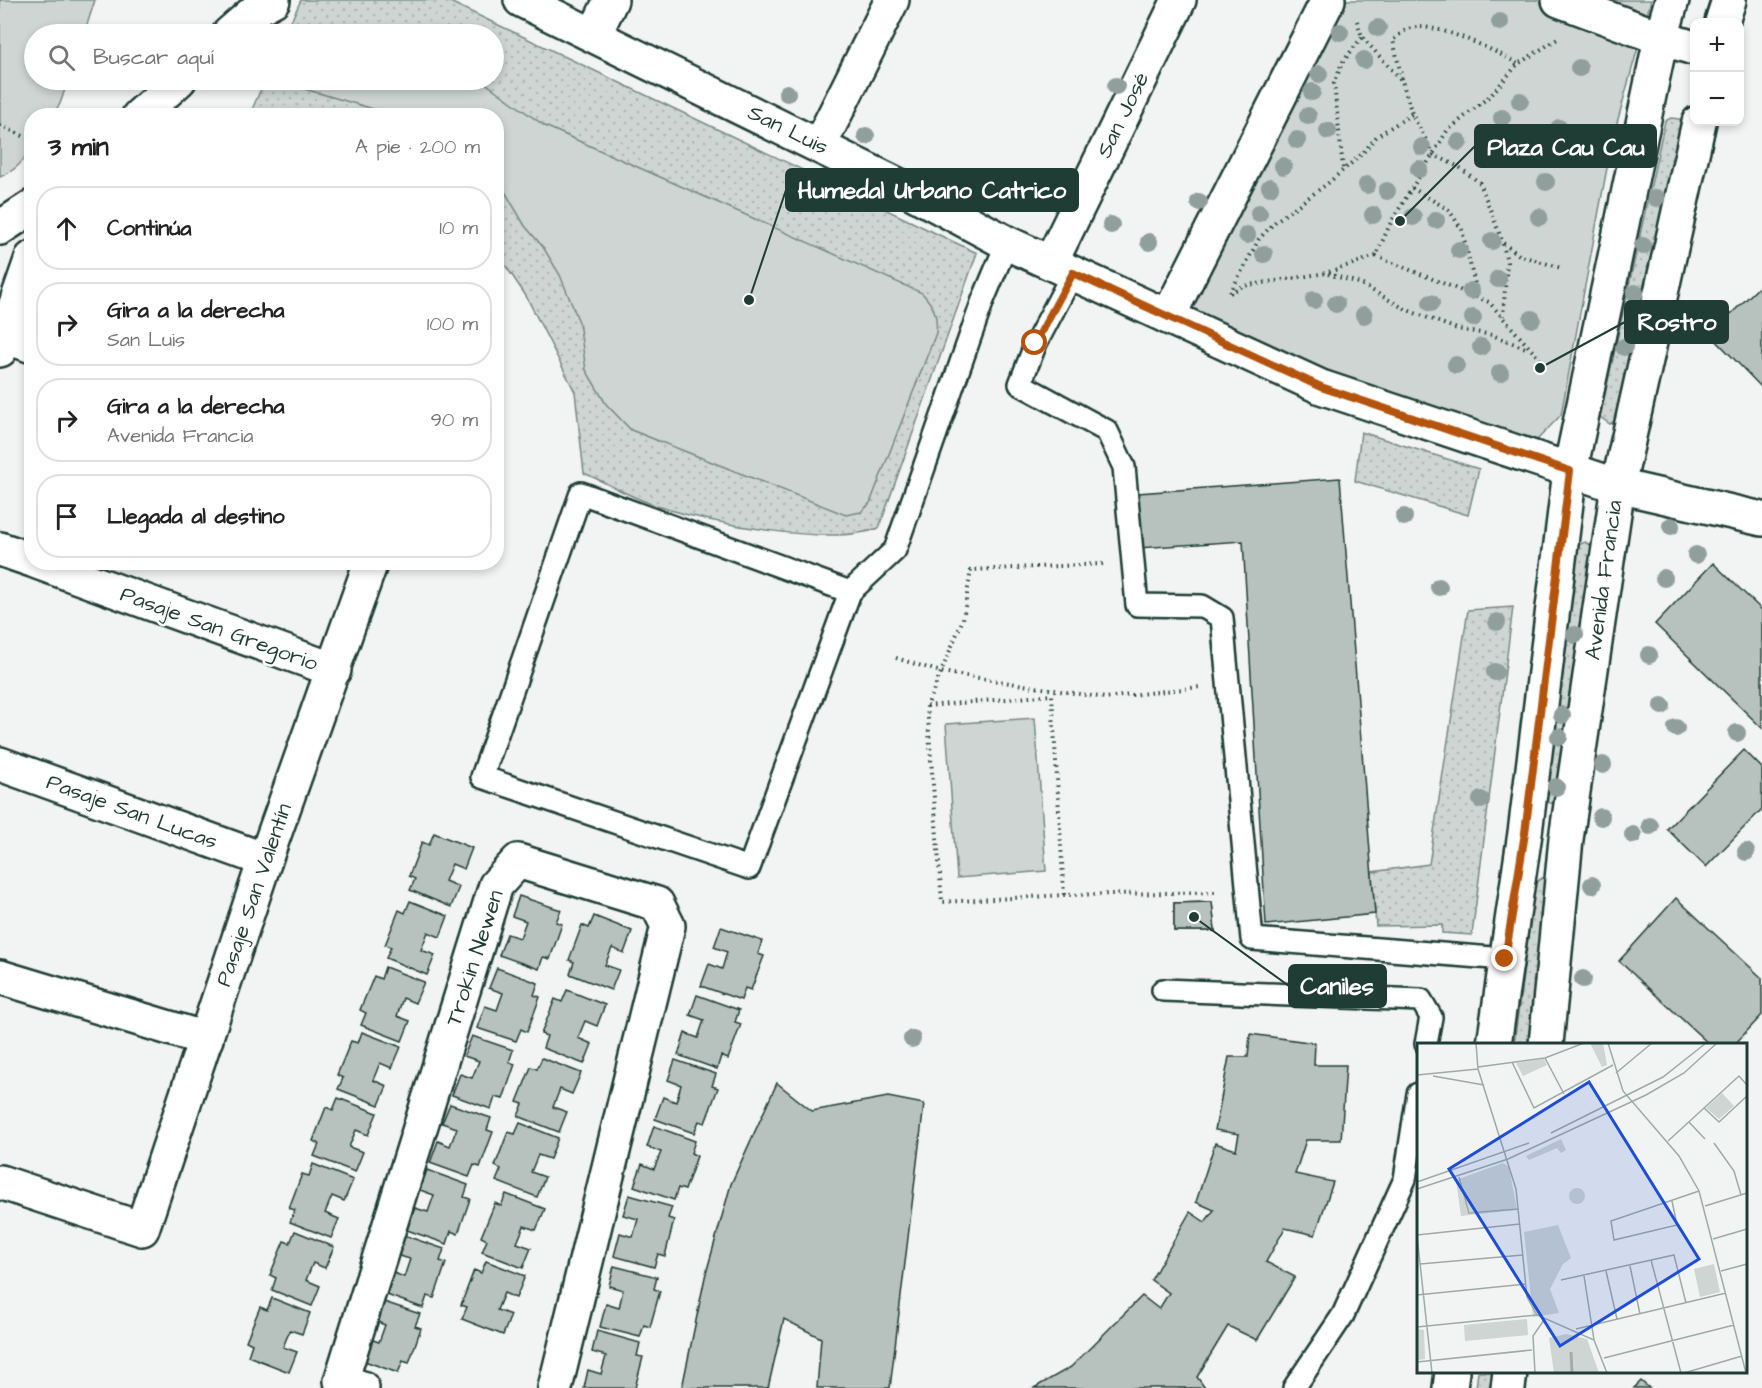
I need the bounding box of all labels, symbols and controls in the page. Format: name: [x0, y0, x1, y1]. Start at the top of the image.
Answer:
map controls: [1690, 18, 1744, 126]
button: +: [1690, 18, 1744, 72]
search box: [24, 24, 504, 90]
icon: search: [45, 41, 78, 74]
text: Buscar aquí: [93, 42, 214, 73]
street label: San José: [1089, 67, 1157, 163]
button: −: [1690, 72, 1744, 126]
street label: San Luis: [743, 97, 833, 163]
callout: Plaza Cau Cau: [1475, 125, 1656, 167]
text: 3 min: [48, 129, 109, 165]
text: Plaza Cau Cau: [1487, 131, 1645, 165]
text: A pie · 200 m: [355, 133, 480, 161]
callout: Humedal Urbano Catrico: [786, 169, 1078, 211]
text: Humedal Urbano Catrico: [798, 174, 1067, 208]
icon: ahead: [50, 212, 83, 245]
text: Continúa: [107, 213, 192, 244]
text: 10 m: [439, 214, 478, 242]
text: Gira a la derecha: [107, 295, 284, 326]
callout: Rostro: [1625, 301, 1728, 343]
text: Rostro: [1637, 306, 1717, 340]
icon: right: [50, 308, 83, 341]
text: 100 m: [427, 310, 478, 338]
text: San Luis: [107, 326, 185, 354]
route start: [1021, 329, 1047, 355]
text: Gira a la derecha: [107, 391, 284, 422]
icon: right: [50, 404, 83, 437]
text: 90 m: [430, 406, 478, 434]
text: Avenida Francia: [107, 422, 253, 450]
street label: Avenida Francia: [1577, 498, 1631, 662]
icon: arrive: [50, 500, 83, 533]
text: Llegada al destino: [107, 501, 285, 532]
street label: Pasaje San Gregorio: [116, 579, 323, 680]
street label: Pasaje San Lucas: [42, 767, 222, 857]
street label: Pasaje San Valentín: [208, 799, 300, 991]
street label: Trokin Newen: [438, 886, 512, 1030]
route end: [1491, 945, 1517, 971]
callout: Caniles: [1289, 965, 1386, 1007]
text: Caniles: [1300, 970, 1374, 1004]
inset map: [1417, 1043, 1747, 1373]

